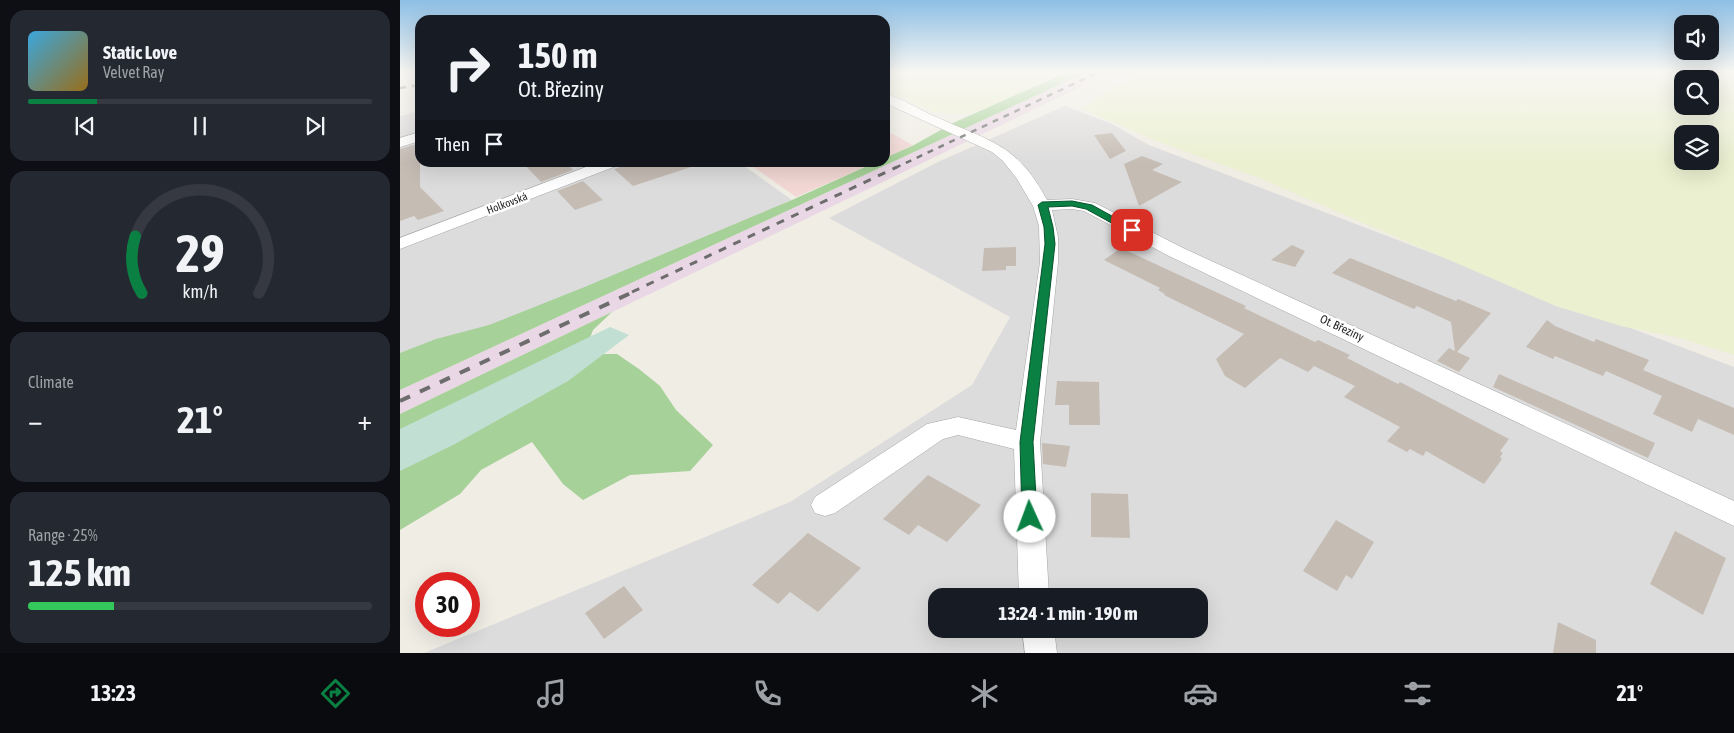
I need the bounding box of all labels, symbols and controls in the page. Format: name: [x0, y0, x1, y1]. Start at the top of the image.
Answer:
map controls: [1674, 15, 1719, 170]
button: sound: [1674, 15, 1719, 60]
icon: right: [435, 35, 500, 100]
text: 150 m: [518, 35, 597, 75]
text: Static Love: [103, 41, 177, 63]
text: Velvet Ray: [103, 63, 164, 81]
button: search: [1674, 70, 1719, 115]
text: Ot. Březiny: [518, 76, 604, 102]
icon: previous: [71, 112, 99, 140]
icon: pause: [186, 112, 214, 140]
icon: next: [301, 112, 329, 140]
button: layers: [1674, 125, 1719, 170]
icon: arrive: [480, 130, 508, 158]
text: Then: [435, 133, 470, 155]
street label: Holkovská: [485, 190, 529, 216]
pin: [1111, 209, 1153, 251]
icon: arrive: [1118, 216, 1146, 244]
text: 29: [176, 223, 224, 283]
text: km/h: [182, 281, 218, 302]
street label: Ot. Březiny: [1318, 312, 1366, 344]
text: Climate: [28, 373, 74, 391]
text: 21°: [177, 398, 223, 441]
text: −: [28, 404, 43, 436]
text: +: [357, 404, 372, 436]
position arrow: [1003, 490, 1055, 542]
text: Range · 25%: [28, 526, 98, 544]
text: 125 km: [28, 551, 131, 594]
speed limit sign: 30: [415, 572, 480, 637]
text: 13:24 · 1 min · 190 m: [998, 602, 1138, 624]
icon: directions: [318, 676, 353, 711]
icon: music: [534, 676, 569, 711]
icon: phone: [750, 676, 785, 711]
icon: climate: [967, 676, 1002, 711]
icon: car: [1183, 676, 1218, 711]
icon: filters: [1400, 676, 1435, 711]
text: 13:23: [91, 680, 136, 706]
text: 21°: [1616, 680, 1643, 706]

